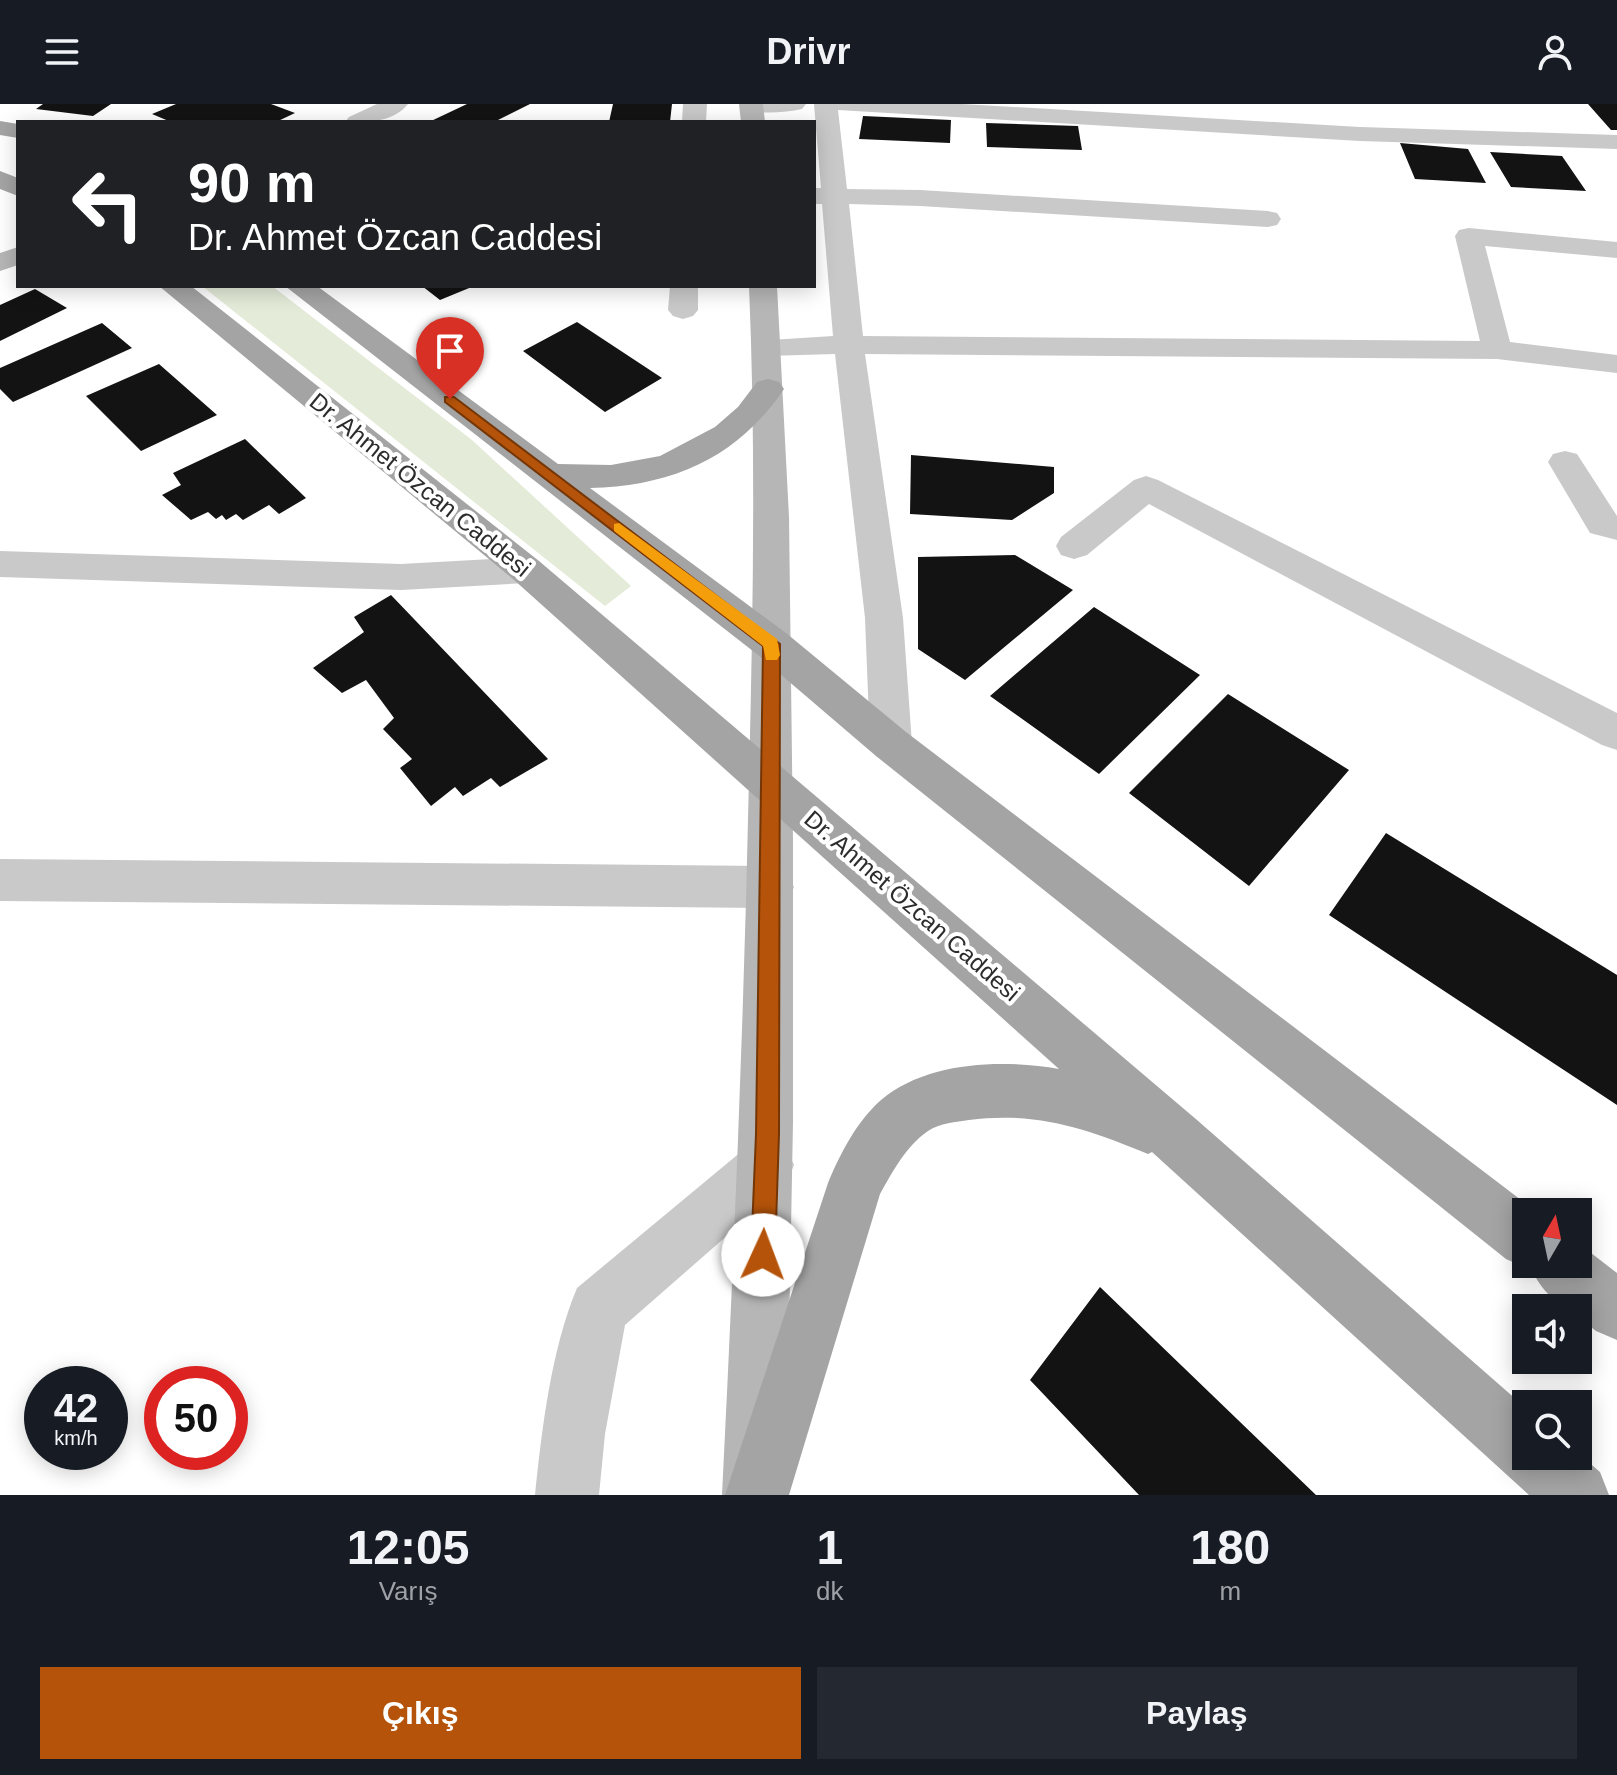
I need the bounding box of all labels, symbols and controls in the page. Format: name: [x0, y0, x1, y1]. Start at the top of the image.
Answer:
icon: menu: [40, 30, 84, 74]
icon: person: [1533, 30, 1577, 74]
text: Drivr: [766, 31, 851, 72]
text: 90 m: [188, 151, 316, 214]
icon: left: [56, 152, 160, 256]
text: Dr. Ahmet Özcan Caddesi: [188, 217, 602, 258]
pin: [416, 317, 484, 399]
icon: arrive: [428, 329, 472, 373]
street label: Dr. Ahmet Özcan Caddesi: [305, 387, 536, 582]
street label: Dr. Ahmet Özcan Caddesi: [799, 805, 1025, 1006]
north arrow: [1512, 1198, 1592, 1278]
map controls: [1512, 1198, 1592, 1470]
position arrow: [721, 1213, 805, 1297]
button: sound: [1512, 1294, 1592, 1374]
speed limit sign: 50: [144, 1366, 248, 1470]
text: 42: [54, 1386, 98, 1430]
button: search: [1512, 1390, 1592, 1470]
text: km/h: [54, 1427, 98, 1449]
text: 12:05: [347, 1521, 469, 1574]
text: 1: [816, 1521, 843, 1574]
text: 180: [1190, 1521, 1270, 1574]
text: Varış: [379, 1576, 437, 1606]
text: dk: [816, 1576, 844, 1606]
text: m: [1219, 1576, 1241, 1606]
button: Çıkış: [40, 1667, 801, 1759]
button: Paylaş: [817, 1667, 1577, 1759]

